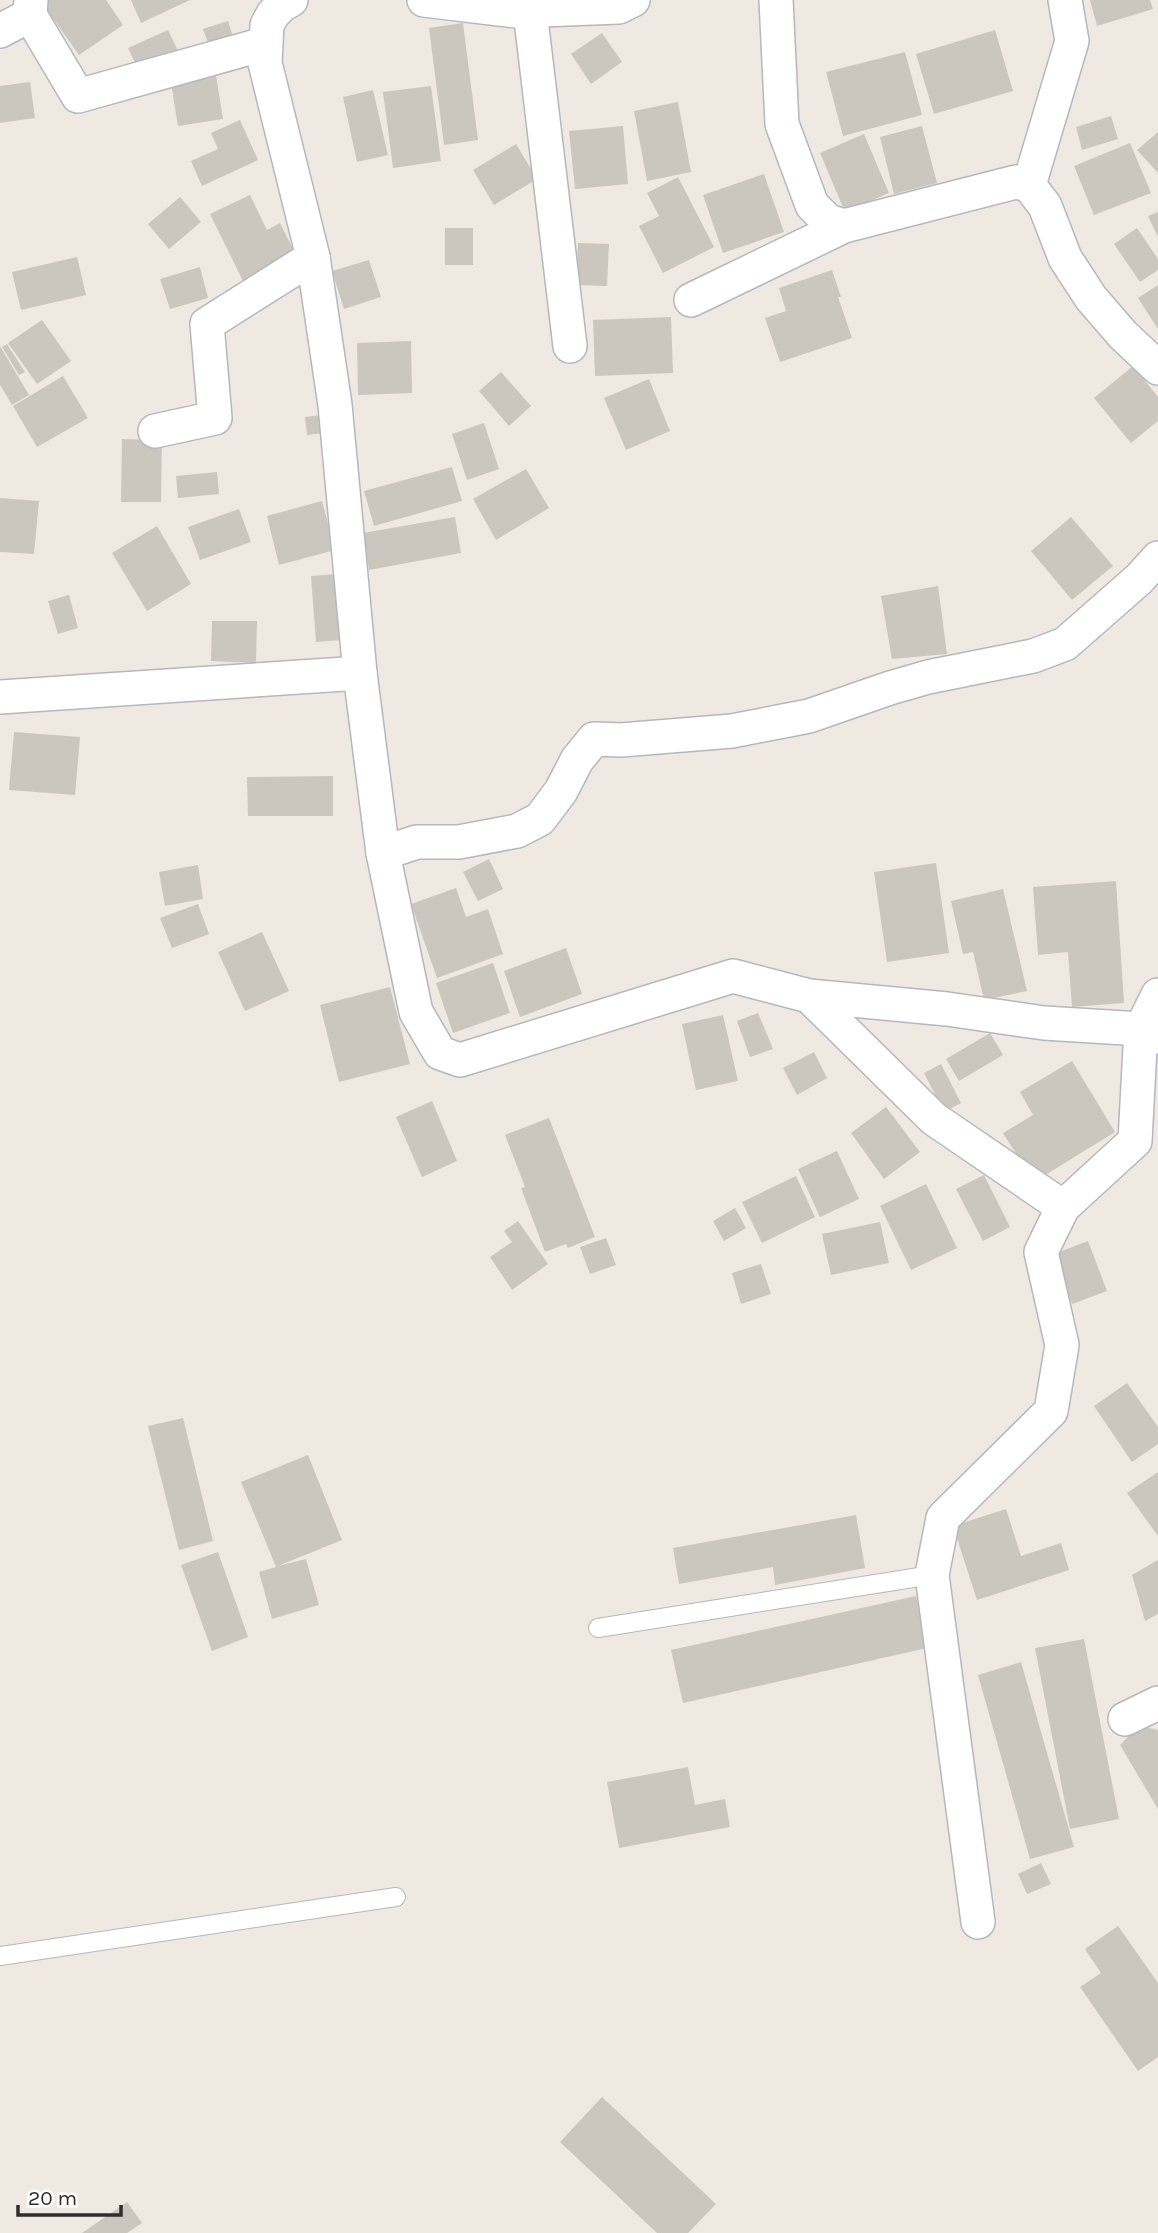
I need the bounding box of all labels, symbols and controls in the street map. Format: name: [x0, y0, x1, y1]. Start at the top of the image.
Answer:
scale bar: [18, 2174, 121, 2218]
text: 20 m: [28, 2186, 77, 2210]

